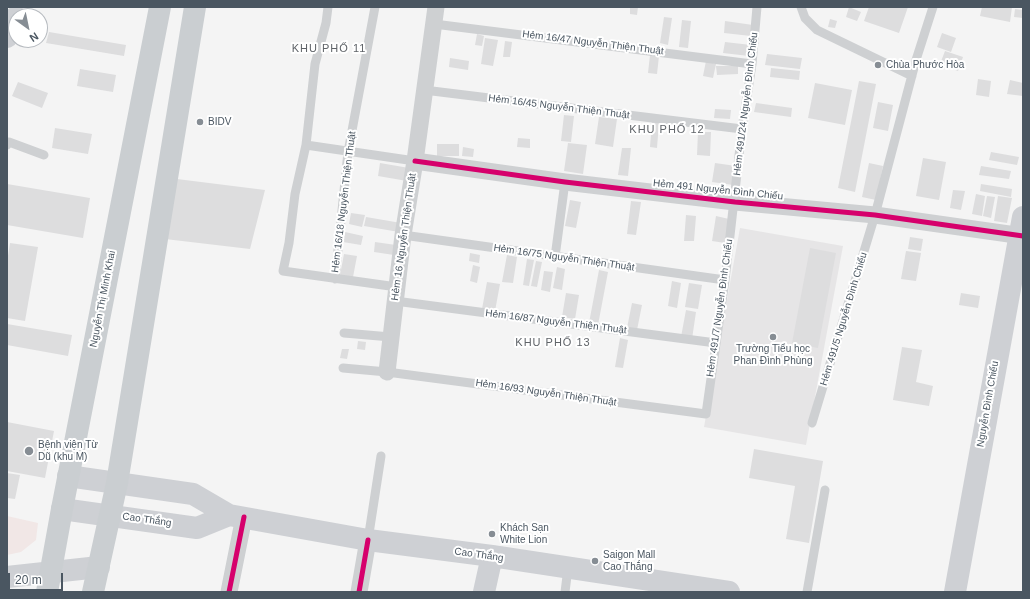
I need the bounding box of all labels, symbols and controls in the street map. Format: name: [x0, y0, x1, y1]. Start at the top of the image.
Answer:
north arrow: [8, 8, 48, 48]
street label: Hẻm 16/47 Nguyễn Thiện Thuật: [522, 28, 664, 58]
text: N: [27, 30, 41, 44]
street label: Hẻm 491/24 Nguyễn Đình Chiểu: [731, 32, 761, 176]
district label: KHU PHỐ 11: [292, 42, 366, 56]
place label: Chùa Phước Hòa: [886, 59, 964, 71]
marker: Chùa Phước Hòa: [873, 60, 883, 70]
street label: Hẻm 16/45 Nguyễn Thiện Thuật: [488, 92, 630, 122]
place label: BIDV: [208, 116, 231, 128]
marker: BIDV: [195, 117, 205, 127]
district label: KHU PHỐ 12: [629, 123, 705, 137]
street label: Hẻm 16/18 Nguyễn Thiện Thuật: [329, 131, 359, 273]
street label: Hẻm 16 Nguyễn Thiện Thuật: [389, 173, 419, 301]
street label: Hẻm 491 Nguyễn Ðình Chiểu: [652, 177, 784, 203]
street label: Hẻm 491/7 Nguyễn Ðình Chiểu: [704, 238, 736, 378]
street label: Hẻm 16/75 Nguyễn Thiện Thuật: [493, 242, 635, 274]
street label: Nguyễn Thị Minh Khai: [88, 250, 118, 348]
street label: Hẻm 491/5 Nguyễn Ðình Chiểu: [818, 251, 870, 387]
street label: Hẻm 16/87 Nguyễn Thiện Thuật: [485, 307, 627, 337]
marker: Trường Tiểu học Phan Đình Phùng: [768, 332, 778, 342]
district label: KHU PHỐ 13: [515, 336, 591, 350]
place label: Trường Tiểu học Phan Đình Phùng: [734, 343, 812, 366]
street label: Nguyễn Đình Chiểu: [975, 360, 1001, 448]
street label: Hẻm 16/93 Nguyễn Thiện Thuật: [475, 377, 617, 409]
place label: Bệnh viện Từ Dũ (khu M): [38, 439, 98, 462]
marker: Bệnh viện Từ Dũ (khu M): [23, 445, 35, 457]
street label: Cao Thắng: [122, 511, 172, 529]
place label: Khách Sạn White Lion: [500, 522, 549, 546]
marker: Khách Sạn White Lion: [487, 529, 497, 539]
street label: Cao Thắng: [454, 546, 504, 564]
place label: Saigon Mall Cao Thắng: [603, 549, 655, 572]
marker: Saigon Mall Cao Thắng: [590, 556, 600, 566]
scale bar: [10, 565, 65, 591]
text: 20 m: [15, 573, 42, 587]

